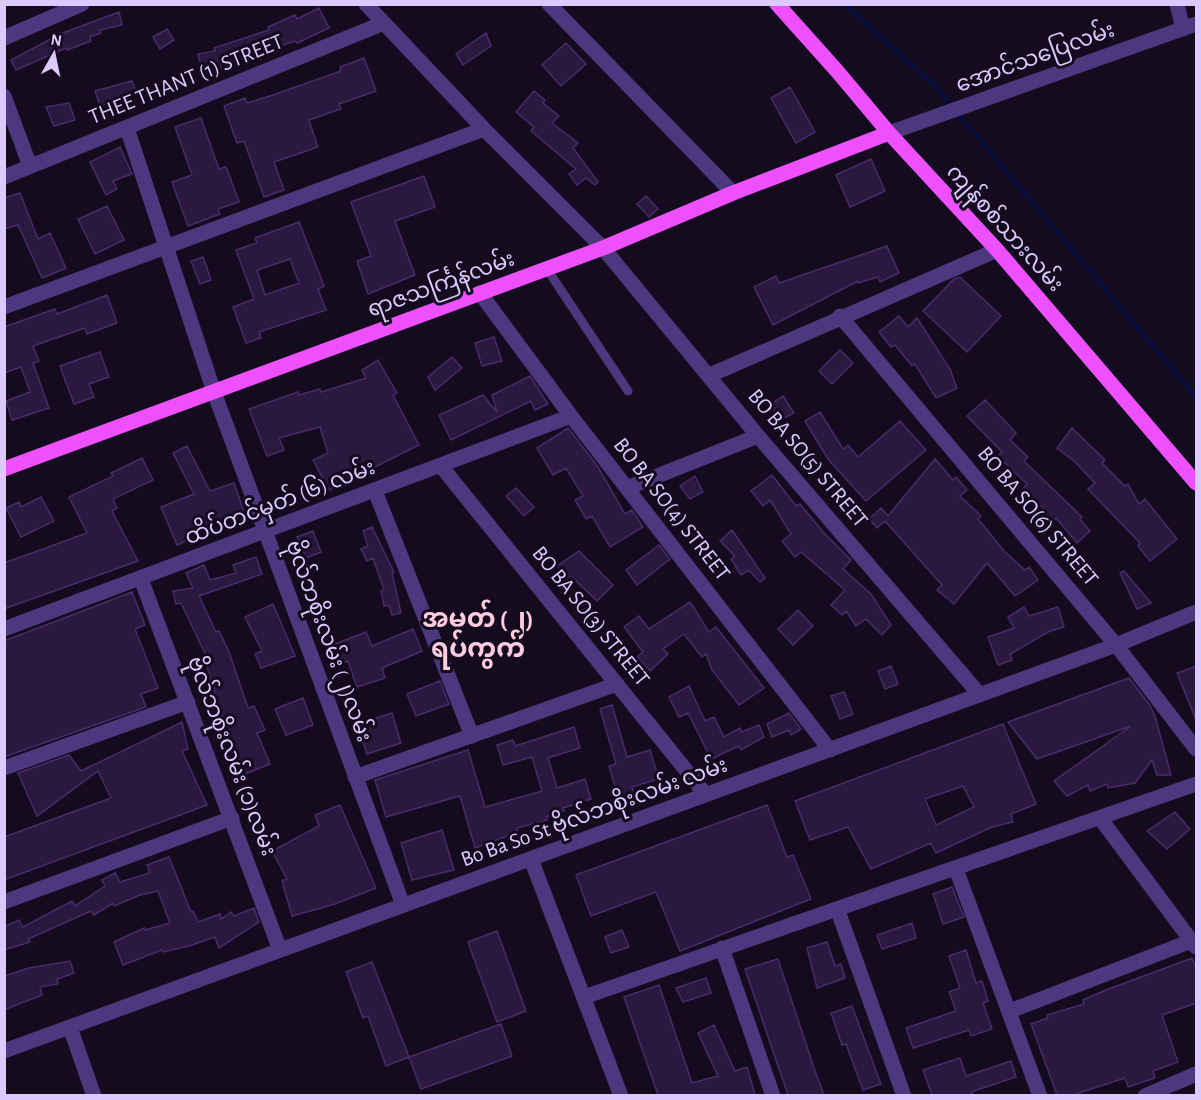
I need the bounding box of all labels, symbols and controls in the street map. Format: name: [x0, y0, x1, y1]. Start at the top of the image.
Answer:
street label: အောင်သပြေလမ်း: [951, 13, 1119, 102]
north arrow: [24, 24, 84, 84]
street label: THEE THANT (1) STREET: [86, 30, 287, 128]
text: N: [49, 31, 63, 49]
street label: ကျန်စစ်သားလမ်း: [937, 157, 1071, 300]
street label: ရာဇသင်္ကြန်လမ်း: [363, 243, 519, 326]
street label: BO BA SO(5) STREET: [744, 385, 872, 531]
street label: BO BA SO(4) STREET: [610, 434, 734, 585]
street label: BO BA SO(6) STREET: [974, 442, 1102, 590]
street label: ထိပ်တင်မှတ် (၆) လမ်း: [180, 451, 380, 554]
street label: ဗိုလ်ဘစိုးလမ်း (၂)လမ်း: [277, 536, 380, 747]
street label: BO BA SO(3) STREET: [528, 542, 654, 690]
district label: အမှတ် (၂) ရပ်ကွက်: [422, 599, 534, 670]
street label: ဗိုလ်ဘစိုးလမ်း (၁)လမ်း: [178, 651, 285, 861]
street label: Bo Ba So St ဗိုလ်ဘစိုးလမ်း လမ်း: [456, 749, 732, 876]

